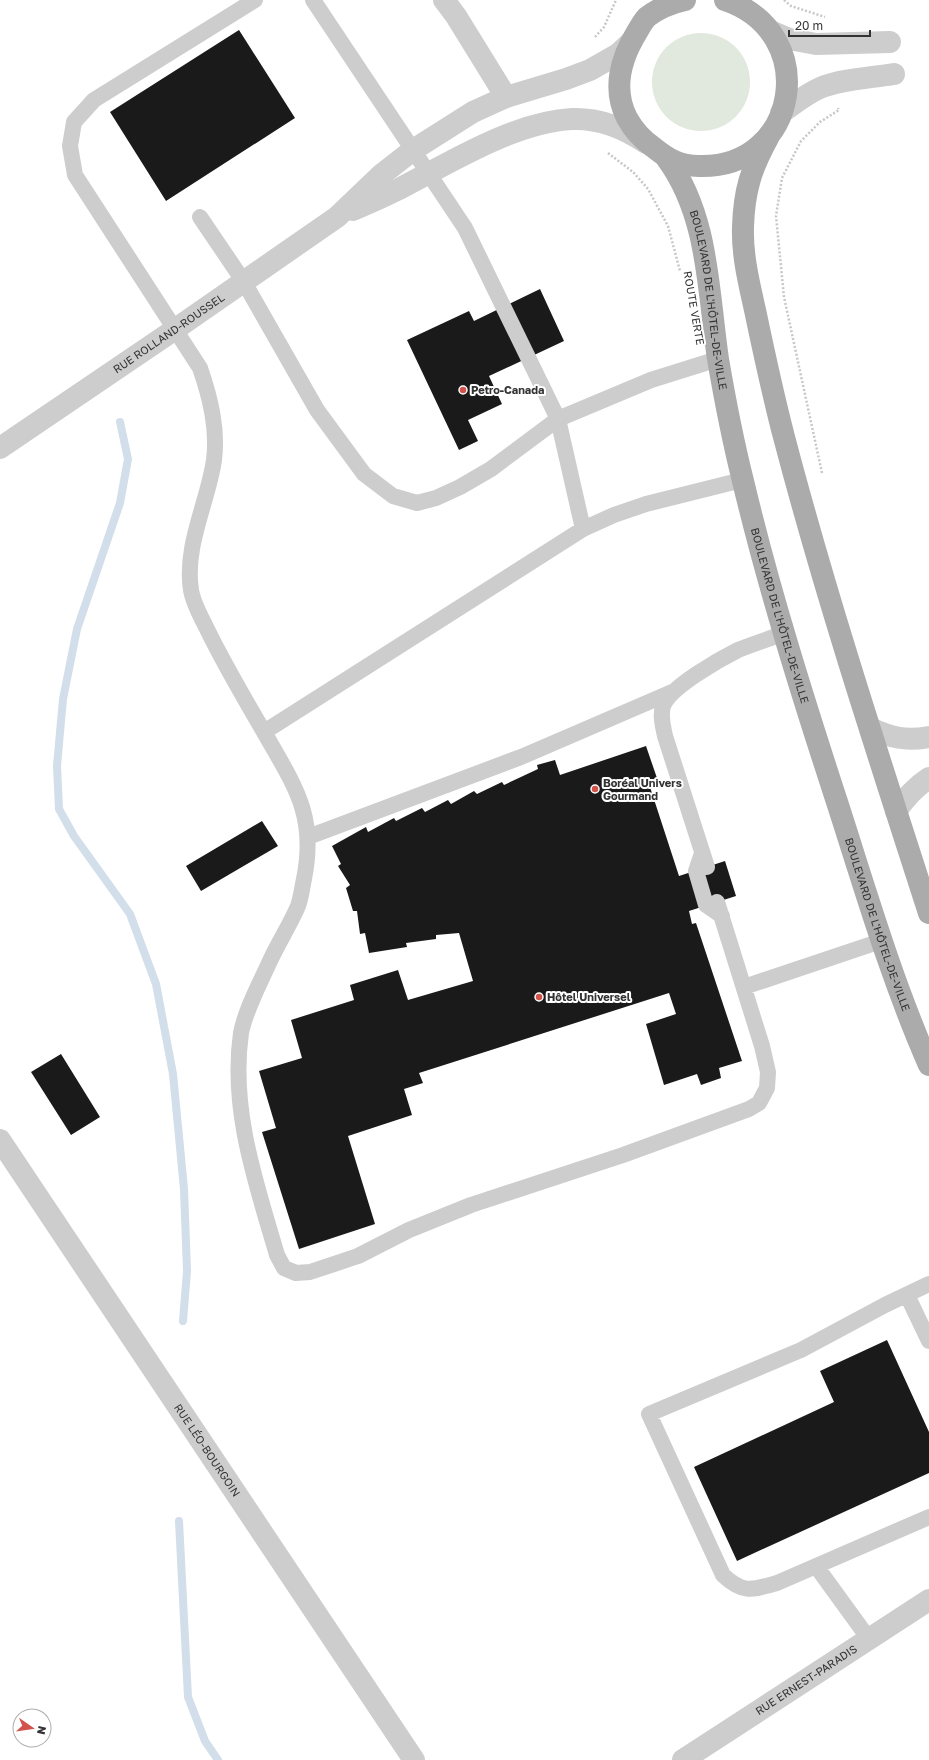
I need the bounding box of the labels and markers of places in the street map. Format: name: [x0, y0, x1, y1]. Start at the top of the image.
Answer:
place label: Petro-Canada: [471, 383, 544, 396]
marker: Petro-Canada: [458, 385, 468, 395]
place label: Boréal Univers Gourmand: [603, 776, 682, 802]
marker: Boréal Univers Gourmand: [590, 784, 600, 794]
place label: Hôtel Universel: [547, 990, 631, 1003]
marker: Hôtel Universel: [534, 992, 544, 1002]

